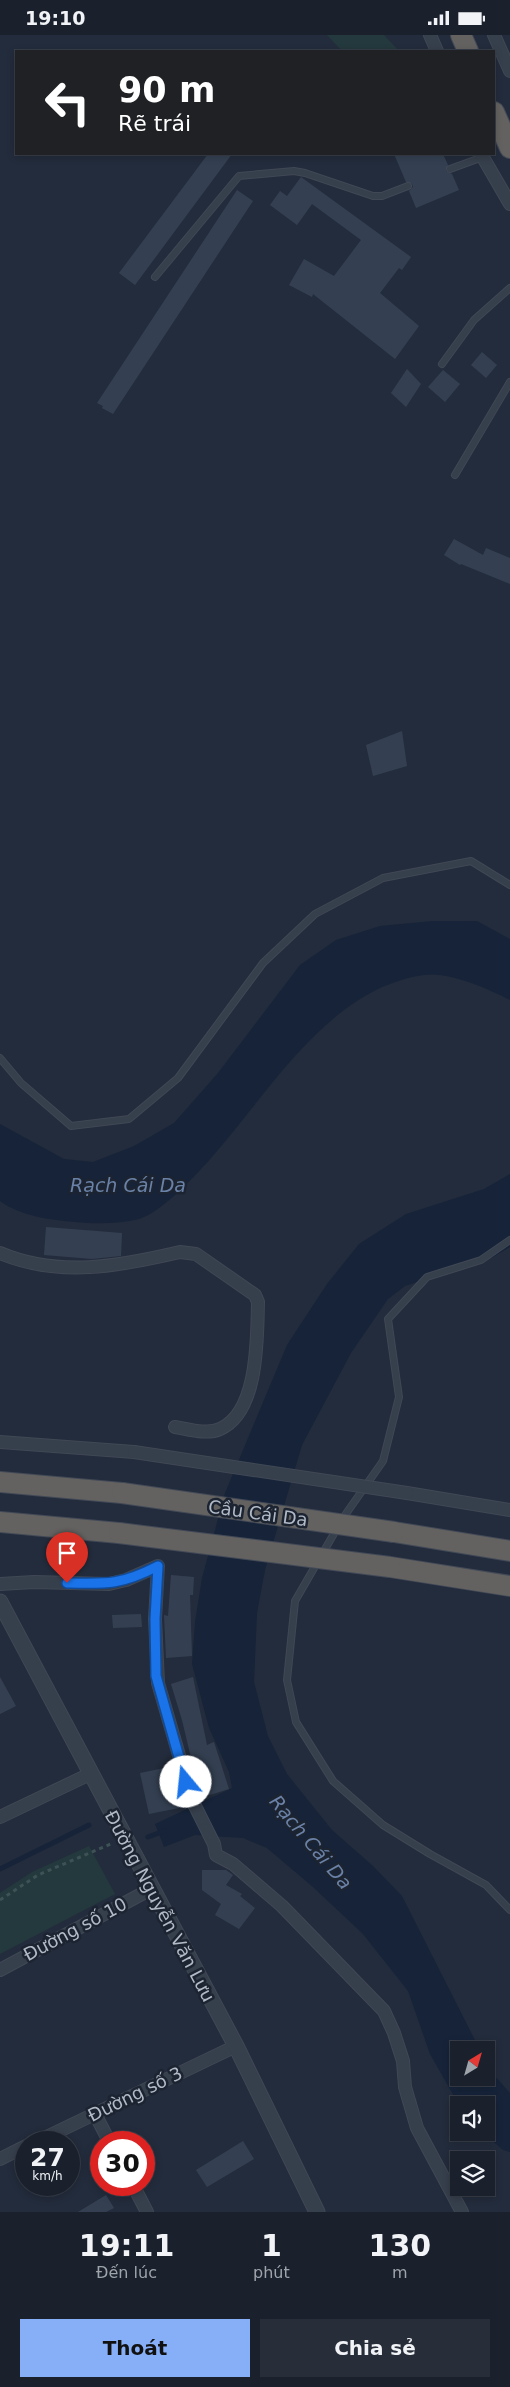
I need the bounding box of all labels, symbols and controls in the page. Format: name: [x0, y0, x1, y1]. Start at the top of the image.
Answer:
text: 19:10: [25, 7, 85, 29]
icon: left: [35, 70, 100, 135]
text: 90 m: [118, 70, 215, 110]
text: Rẽ trái: [118, 111, 191, 136]
water label: Rạch Cái Da: [70, 1174, 186, 1196]
street label: Cầu Cái Da: [207, 1496, 309, 1530]
pin: [46, 1532, 88, 1583]
icon: arrive: [53, 1539, 81, 1567]
position arrow: [159, 1755, 211, 1807]
water label: Rạch Cái Da: [265, 1791, 357, 1893]
street label: Đường Nguyễn Văn Lưu: [101, 1807, 219, 2005]
street label: Đường số 10: [20, 1893, 130, 1965]
north arrow: [450, 2041, 495, 2086]
map controls: [450, 2041, 495, 2196]
street label: Đường số 3: [84, 2062, 186, 2126]
button: sound: [450, 2096, 495, 2141]
speed limit sign: 30: [90, 2131, 155, 2196]
text: 27: [30, 2143, 65, 2172]
button: layers: [450, 2151, 495, 2196]
text: km/h: [32, 2169, 63, 2183]
text: 19:11: [79, 2228, 174, 2263]
text: 1: [261, 2228, 282, 2263]
text: 130: [369, 2228, 431, 2263]
text: Đến lúc: [96, 2263, 157, 2282]
text: phút: [253, 2263, 290, 2282]
text: m: [392, 2263, 408, 2282]
button: Thoát: [20, 2319, 250, 2377]
button: Chia sẻ: [260, 2319, 490, 2377]

